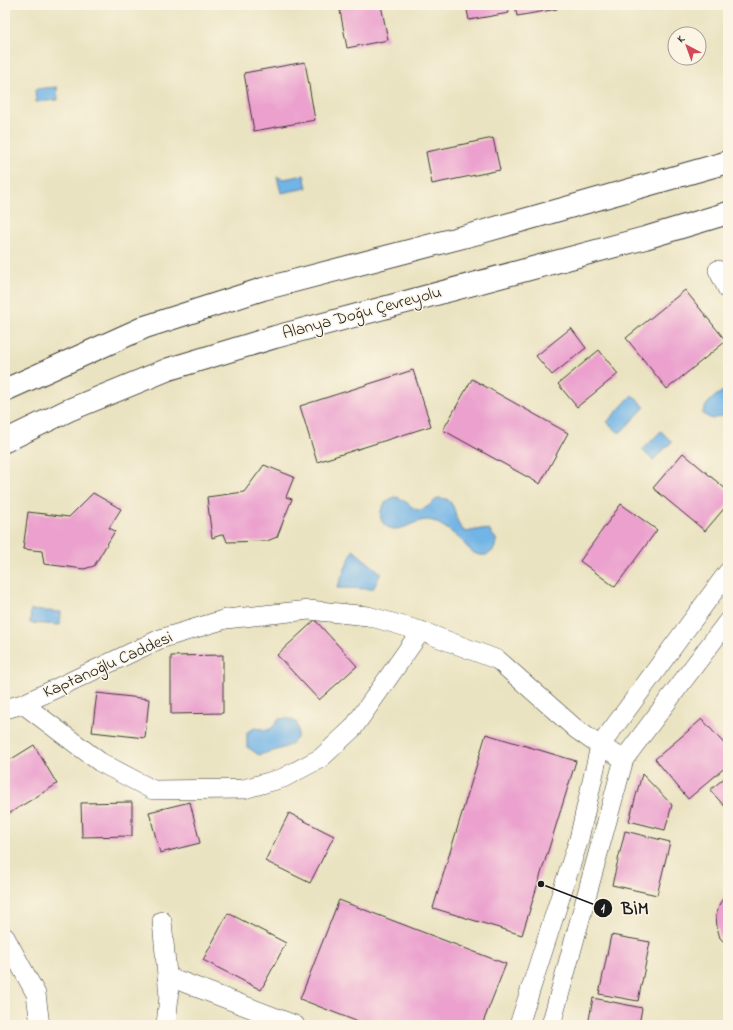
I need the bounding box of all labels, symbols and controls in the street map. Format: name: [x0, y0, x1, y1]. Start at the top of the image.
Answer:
north arrow: [667, 26, 707, 66]
text: K: [674, 31, 689, 47]
street label: Alanya Doğu Çevreyolu: [280, 280, 445, 348]
street label: Kaptanoğlu Caddesi: [39, 625, 178, 707]
callout: BİM: [593, 893, 657, 923]
text: BİM: [620, 897, 649, 923]
text: 1: [601, 900, 605, 918]

